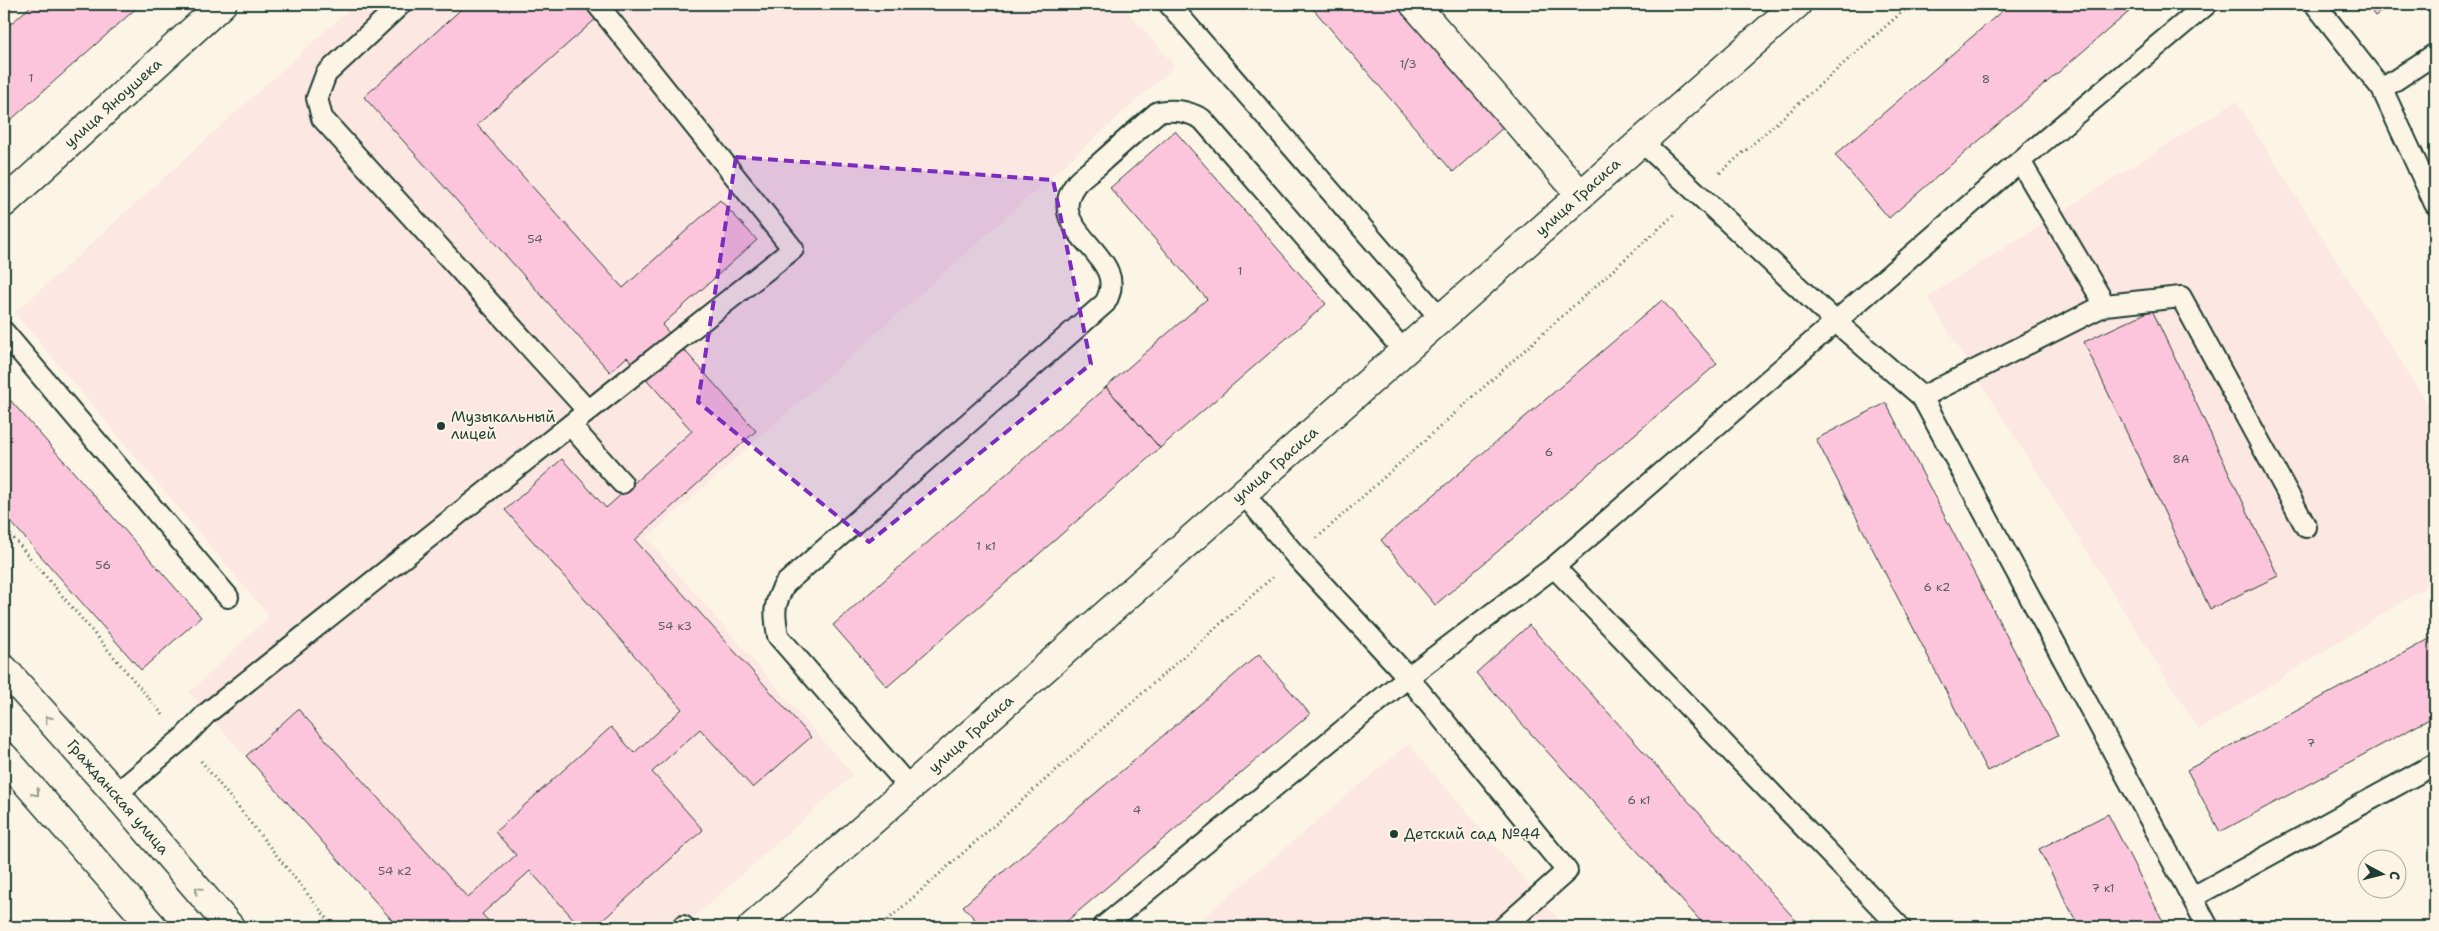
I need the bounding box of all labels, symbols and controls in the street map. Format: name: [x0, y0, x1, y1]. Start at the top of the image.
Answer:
street label: улица Яноушека: [60, 53, 166, 152]
house number: 1/3: [1399, 56, 1417, 72]
house number: 1: [28, 70, 34, 86]
house number: 8: [1982, 71, 1990, 87]
street label: улица Грасиса: [1531, 153, 1625, 240]
house number: 54: [527, 231, 543, 247]
house number: 1: [1237, 263, 1243, 279]
place label: Музыкальный лицей: [451, 407, 555, 444]
marker: Музыкальный лицей: [435, 420, 447, 432]
street label: улица Грасиса: [1228, 422, 1323, 508]
house number: 6: [1545, 444, 1553, 460]
house number: 8А: [2172, 451, 2190, 467]
house number: 1 к1: [976, 538, 996, 554]
house number: 56: [95, 557, 111, 573]
house number: 6 к2: [1924, 579, 1950, 595]
house number: 54 к3: [658, 618, 692, 634]
street label: улица Грасиса: [924, 690, 1018, 777]
one-way arrow: [45, 715, 54, 724]
street label: Гражданская улица: [63, 735, 174, 859]
house number: 7: [2307, 735, 2315, 751]
one-way arrow: [30, 788, 39, 797]
house number: 6 к1: [1627, 792, 1651, 808]
house number: 4: [1133, 802, 1141, 818]
place label: Детский сад №44: [1404, 824, 1540, 844]
marker: Детский сад №44: [1388, 828, 1400, 840]
north arrow: [2356, 848, 2406, 898]
house number: 54 к2: [378, 863, 412, 879]
text: С: [2385, 870, 2404, 881]
house number: 7 к1: [2091, 880, 2115, 896]
one-way arrow: [196, 887, 204, 896]

